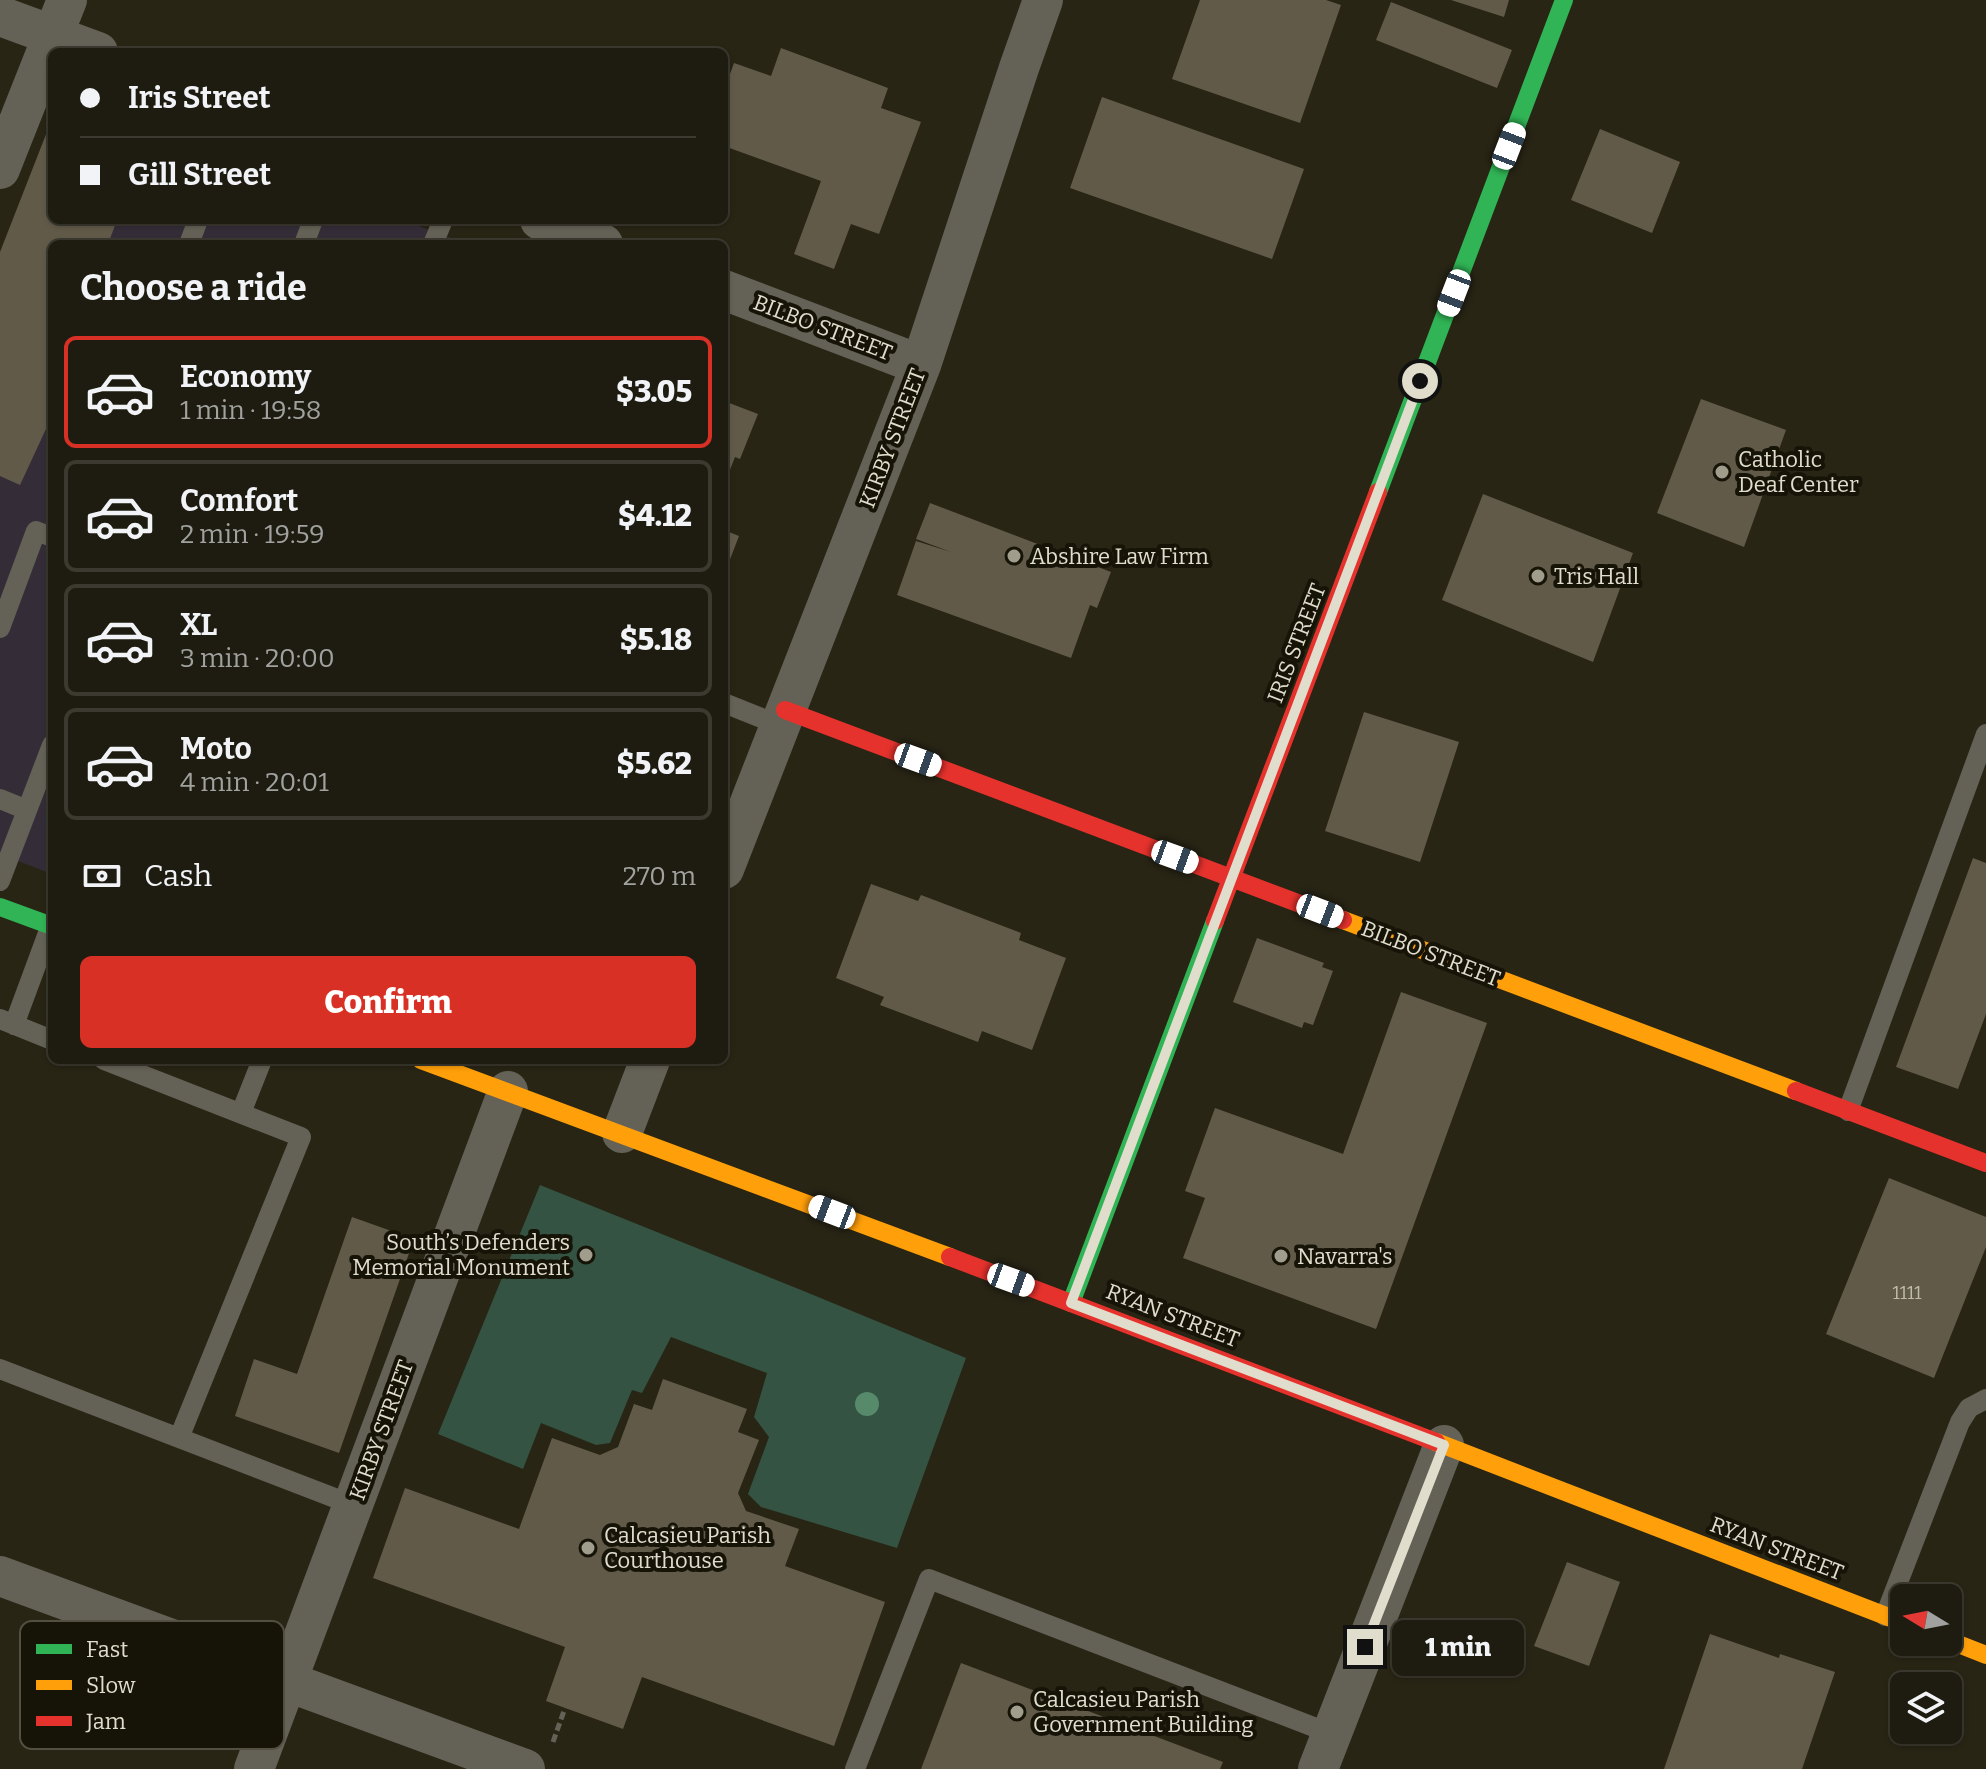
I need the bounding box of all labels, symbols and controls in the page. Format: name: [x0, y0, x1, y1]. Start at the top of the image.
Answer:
text: Iris Street: [128, 80, 271, 116]
car: [1489, 119, 1529, 173]
text: Gill Street: [128, 157, 271, 193]
text: Choose a ride: [80, 266, 307, 310]
car: [1434, 266, 1474, 320]
street label: BILBO STREET: [750, 289, 896, 366]
icon: car: [84, 356, 156, 428]
text: Economy: [180, 359, 311, 395]
route start: [1402, 363, 1438, 399]
street label: KIRBY STREET: [854, 365, 931, 512]
text: $3.05: [616, 374, 692, 410]
text: 1 min · 19:58: [180, 395, 321, 426]
place label: Catholic Deaf Center: [1738, 446, 1859, 498]
marker: Catholic Deaf Center: [1713, 463, 1731, 481]
icon: car: [84, 480, 156, 552]
text: Comfort: [180, 483, 298, 519]
text: $4.12: [618, 498, 692, 534]
text: 2 min · 19:59: [180, 519, 324, 550]
place label: Abshire Law Firm: [1030, 543, 1209, 570]
marker: Abshire Law Firm: [1005, 547, 1023, 565]
place label: Tris Hall: [1554, 563, 1639, 590]
marker: Tris Hall: [1529, 567, 1547, 585]
street label: IRIS STREET: [1261, 580, 1332, 707]
icon: car: [84, 604, 156, 676]
text: XL: [180, 607, 217, 643]
text: $5.18: [620, 622, 692, 658]
text: 3 min · 20:00: [180, 643, 335, 674]
icon: car: [84, 728, 156, 800]
text: Moto: [180, 731, 252, 767]
car: [891, 741, 945, 779]
text: $5.62: [617, 746, 692, 782]
text: 4 min · 20:01: [180, 767, 329, 798]
car: [1148, 838, 1202, 876]
icon: cash: [80, 854, 124, 898]
text: Cash: [144, 858, 212, 894]
text: 270 m: [623, 861, 696, 892]
car: [1293, 891, 1347, 931]
street label: BILBO STREET: [1358, 915, 1504, 992]
button: Confirm: [80, 956, 696, 1048]
car: [805, 1192, 859, 1232]
place label: South’s Defenders Memorial Monument: [352, 1229, 570, 1281]
place label: Navarra's: [1297, 1243, 1393, 1270]
marker: South’s Defenders Memorial Monument: [577, 1246, 595, 1264]
marker: Navarra's: [1272, 1247, 1290, 1265]
car: [984, 1261, 1038, 1299]
street label: RYAN STREET: [1102, 1278, 1243, 1353]
house number: 1111: [1892, 1282, 1922, 1304]
street label: KIRBY STREET: [344, 1356, 419, 1504]
street label: RYAN STREET: [1706, 1511, 1847, 1586]
place label: Calcasieu Parish Courthouse: [604, 1522, 771, 1574]
marker: Calcasieu Parish Courthouse: [579, 1539, 597, 1557]
north arrow: [1890, 1584, 1962, 1656]
map controls: [1890, 1584, 1962, 1744]
callout: 1 min: [1393, 1619, 1525, 1675]
legend: [20, 1621, 284, 1749]
route end: [1347, 1629, 1383, 1665]
text: 1 min: [1425, 1632, 1491, 1663]
text: Fast: [86, 1636, 128, 1663]
text: Slow: [86, 1672, 136, 1699]
button: layers: [1890, 1672, 1962, 1744]
place label: Calcasieu Parish Government Building: [1033, 1686, 1253, 1738]
marker: Calcasieu Parish Government Building: [1008, 1703, 1026, 1721]
text: Jam: [85, 1708, 126, 1735]

